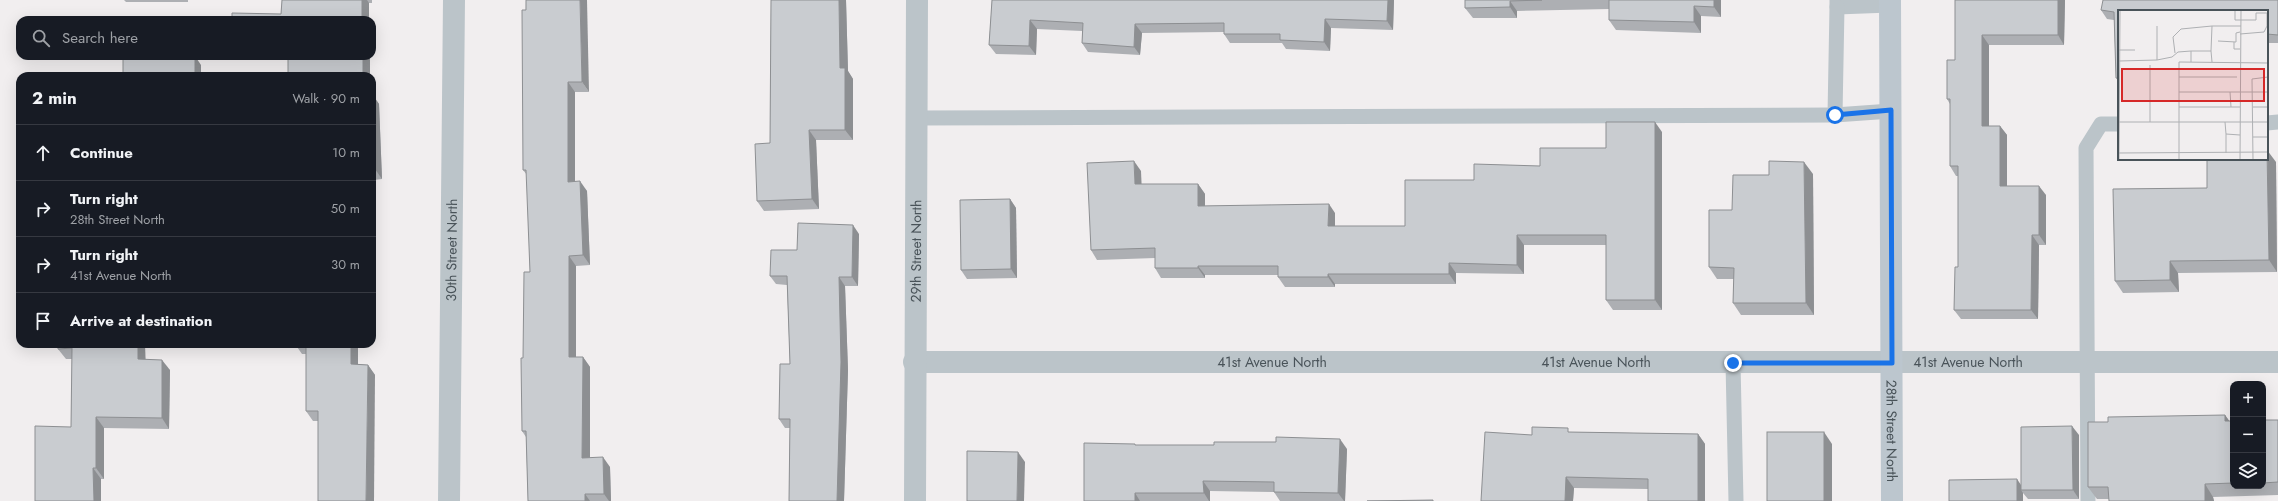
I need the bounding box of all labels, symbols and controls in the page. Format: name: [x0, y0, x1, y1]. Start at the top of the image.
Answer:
inset map: [2118, 10, 2268, 160]
search box: [16, 16, 376, 60]
icon: search: [30, 27, 52, 49]
text: Search here: [62, 27, 138, 49]
text: 2 min: [32, 86, 77, 110]
text: Walk · 90 m: [292, 89, 360, 108]
route start: [1826, 106, 1844, 124]
icon: ahead: [32, 142, 54, 164]
text: Continue: [70, 142, 133, 164]
text: 10 m: [332, 143, 360, 162]
text: Turn right: [70, 188, 138, 210]
icon: right: [32, 198, 54, 220]
text: 50 m: [331, 199, 360, 218]
street label: 30th Street North: [441, 199, 462, 301]
street label: 29th Street North: [906, 200, 926, 302]
text: 28th Street North: [70, 210, 165, 229]
text: Turn right: [70, 244, 138, 266]
icon: right: [32, 254, 54, 276]
text: 30 m: [331, 255, 360, 274]
text: 41st Avenue North: [70, 266, 172, 285]
icon: arrive: [32, 310, 54, 332]
text: Arrive at destination: [70, 310, 212, 332]
street label: 41st Avenue North: [1217, 352, 1327, 372]
street label: 41st Avenue North: [1541, 352, 1651, 372]
street label: 41st Avenue North: [1913, 352, 2023, 372]
route end: [1724, 354, 1742, 372]
street label: 28th Street North: [1882, 380, 1902, 482]
map controls: [2230, 381, 2266, 489]
button: +: [2230, 381, 2266, 417]
button: −: [2230, 417, 2266, 453]
button: layers: [2230, 453, 2266, 489]

